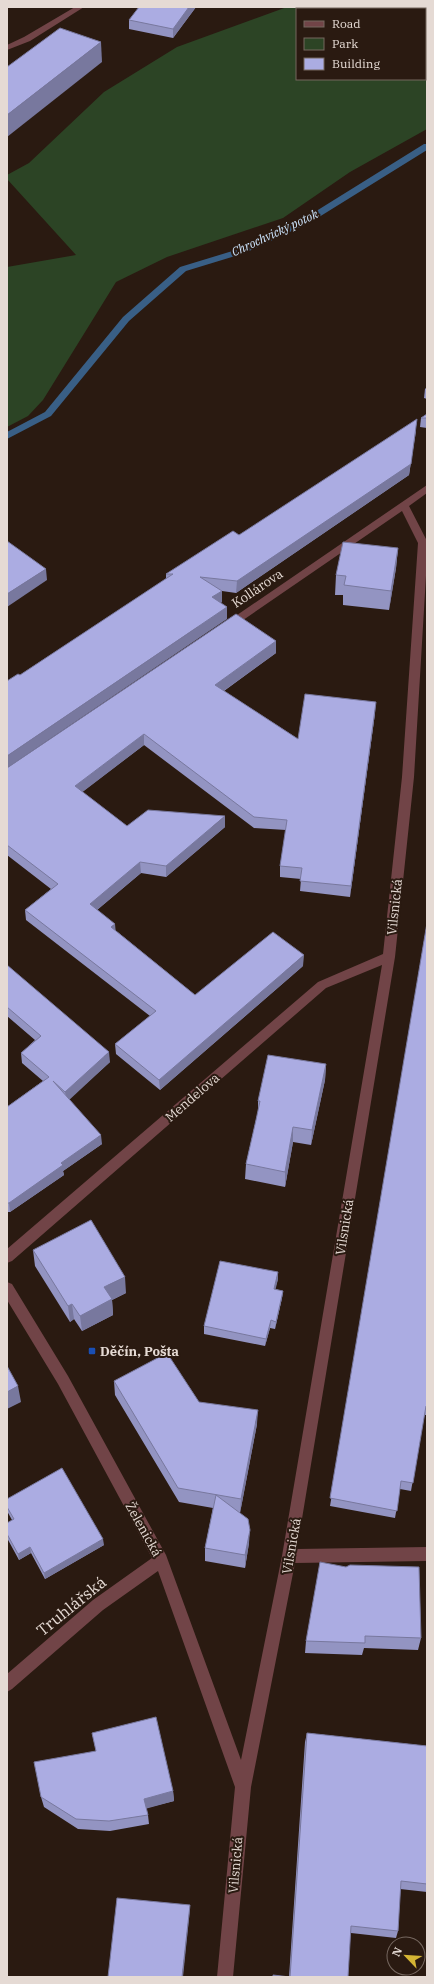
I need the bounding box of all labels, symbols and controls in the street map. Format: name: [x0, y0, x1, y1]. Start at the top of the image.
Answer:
legend: [296, 8, 426, 80]
text: Road: [332, 16, 361, 31]
text: Park: [332, 36, 358, 51]
text: Building: [332, 56, 380, 71]
water label: Chrochvický potok: [229, 206, 321, 259]
street label: Kollárova: [229, 565, 286, 612]
street label: Vilsnická: [383, 878, 406, 936]
street label: Mendelova: [162, 1069, 223, 1126]
street label: Vilsnická: [332, 1198, 357, 1256]
place label: Děčín, Pošta: [100, 1343, 179, 1360]
marker: Děčín, Pošta: [87, 1346, 97, 1356]
street label: Želenická: [122, 1499, 166, 1560]
street label: Vilsnická: [278, 1517, 305, 1575]
street label: Truhlářská: [32, 1572, 110, 1640]
street label: Vilsnická: [225, 1836, 246, 1894]
north arrow: [386, 1936, 426, 1976]
text: N: [389, 1945, 405, 1959]

